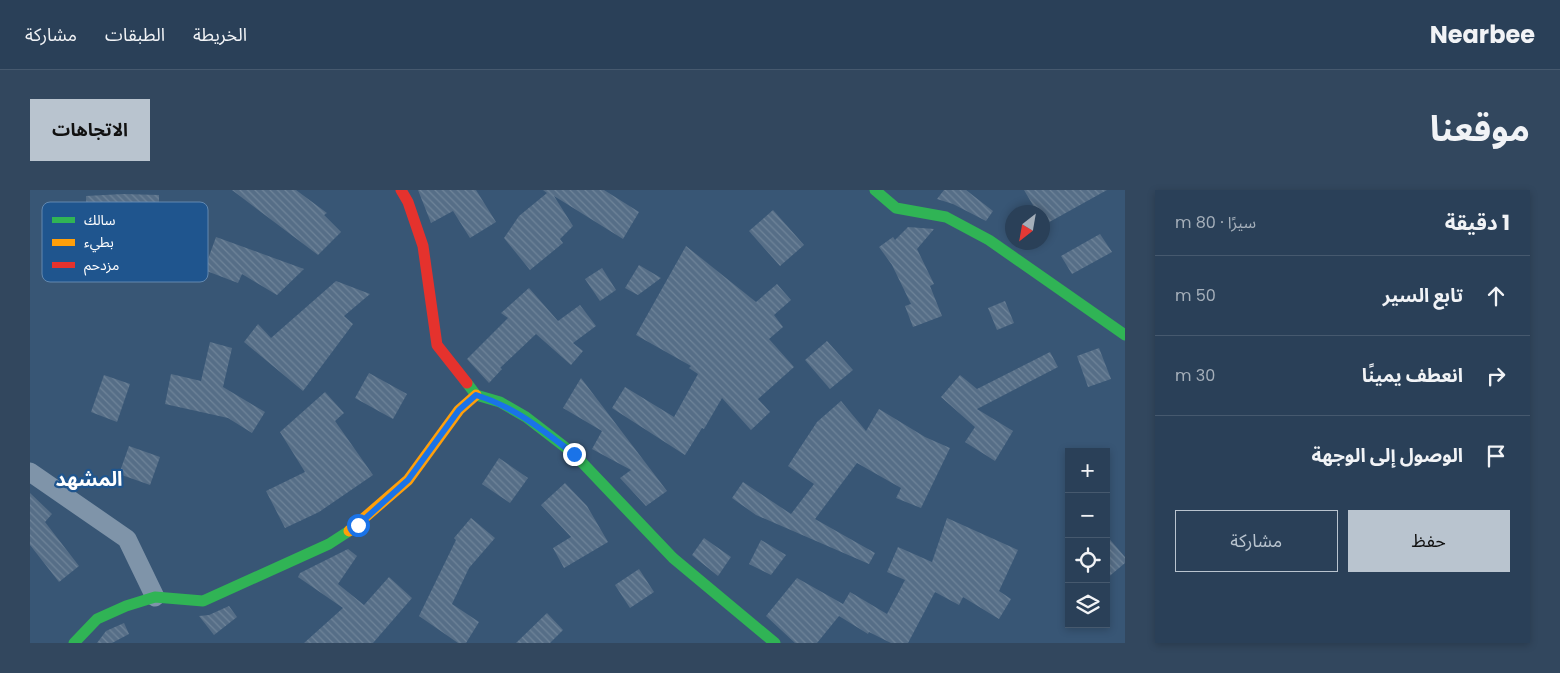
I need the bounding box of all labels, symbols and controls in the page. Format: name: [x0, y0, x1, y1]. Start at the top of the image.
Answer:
text: Nearbee: [1430, 18, 1535, 51]
text: مشاركة: [25, 22, 77, 47]
text: الطبقات: [105, 22, 165, 47]
text: الخريطة: [193, 22, 247, 47]
button: الاتجاهات: [30, 99, 150, 161]
text: موقعنا: [1430, 104, 1530, 153]
legend: [42, 202, 208, 282]
north arrow: [1005, 205, 1050, 250]
text: 1 دقيقة: [1445, 208, 1510, 237]
text: سالك: [84, 210, 116, 230]
text: سيرًا · 80 m: [1175, 211, 1256, 234]
text: بطيء: [84, 232, 114, 253]
text: مزدحم: [84, 255, 119, 276]
text: تابع السير: [1383, 282, 1463, 309]
icon: ahead: [1482, 282, 1510, 310]
text: 50 m: [1175, 284, 1216, 307]
text: انعطف يمينًا: [1362, 362, 1463, 389]
icon: right: [1482, 362, 1510, 390]
text: 30 m: [1175, 364, 1215, 387]
text: الوصول إلى الوجهة: [1311, 442, 1463, 469]
icon: arrive: [1482, 442, 1510, 470]
route end: [563, 443, 586, 466]
map controls: [1065, 448, 1110, 628]
button: +: [1065, 448, 1110, 493]
district label: المشهد: [55, 465, 123, 493]
button: −: [1065, 493, 1110, 538]
button: مشاركة: [1175, 510, 1338, 572]
button: حفظ: [1348, 510, 1510, 572]
route start: [347, 514, 370, 537]
button: locate: [1065, 538, 1110, 583]
button: layers: [1065, 583, 1110, 628]

